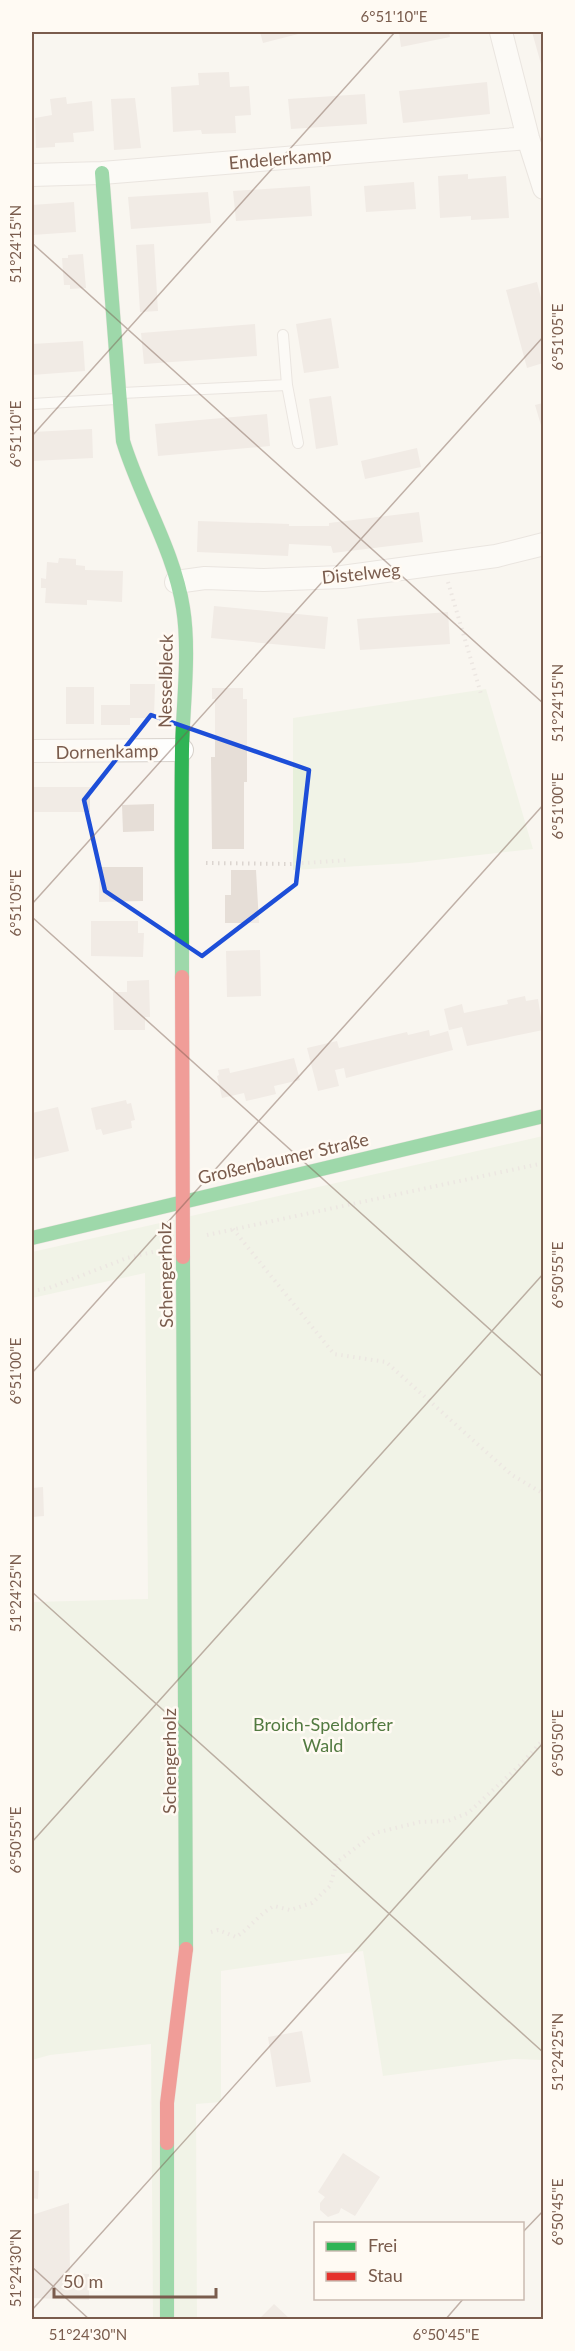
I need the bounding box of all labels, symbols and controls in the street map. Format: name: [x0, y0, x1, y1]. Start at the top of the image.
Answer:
text: 6°51'10"E: [361, 7, 428, 25]
street label: Endelerkamp: [228, 143, 332, 173]
text: 51°24'15"N: [6, 205, 24, 283]
text: 6°51'05"E: [548, 304, 566, 371]
text: 6°51'10"E: [6, 401, 24, 468]
street label: Distelweg: [321, 558, 401, 588]
street label: Nesselbleck: [153, 633, 177, 728]
text: 51°24'15"N: [548, 664, 566, 742]
street label: Dornenkamp: [55, 739, 159, 763]
text: 6°51'00"E: [548, 773, 566, 840]
text: 6°51'05"E: [6, 870, 24, 937]
street label: Großenbaumer Straße: [195, 1128, 371, 1188]
street label: Schengerholz: [153, 1222, 177, 1328]
text: 6°50'55"E: [548, 1242, 566, 1309]
text: 6°51'00"E: [6, 1338, 24, 1405]
text: 51°24'25"N: [6, 1554, 24, 1632]
street label: Schengerholz: [158, 1708, 180, 1814]
text: 6°50'50"E: [548, 1710, 566, 1777]
park label: Broich-Speldorfer Wald: [253, 1713, 393, 1756]
text: 6°50'55"E: [6, 1807, 24, 1874]
text: 51°24'25"N: [548, 2013, 566, 2091]
text: 6°50'45"E: [548, 2179, 566, 2246]
legend: [314, 2222, 524, 2300]
text: 51°24'30"N: [6, 2229, 24, 2307]
text: Frei: [368, 2234, 397, 2256]
scale bar: [54, 2261, 216, 2299]
text: Stau: [368, 2264, 403, 2286]
text: 50 m: [63, 2270, 103, 2292]
text: 51°24'30"N: [49, 2325, 127, 2343]
text: 6°50'45"E: [413, 2325, 480, 2343]

